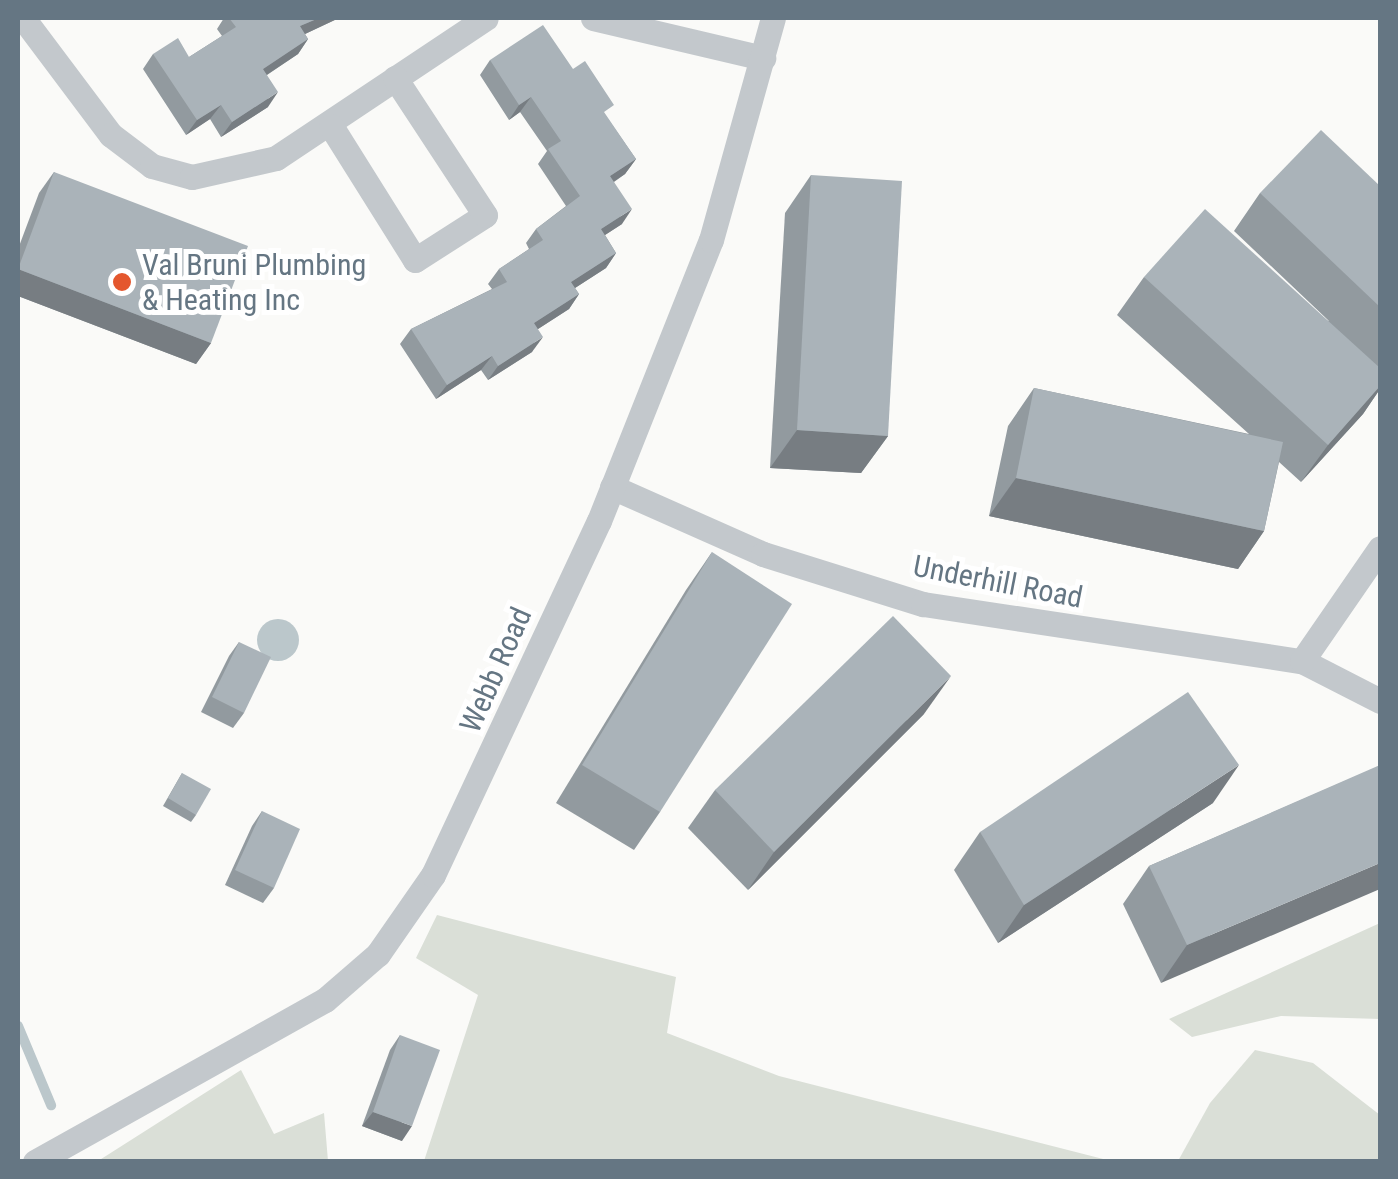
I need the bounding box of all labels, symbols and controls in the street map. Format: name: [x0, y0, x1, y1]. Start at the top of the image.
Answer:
place label: Val Bruni Plumbing & Heating Inc: [142, 247, 366, 318]
marker: Val Bruni Plumbing & Heating Inc: [111, 271, 133, 293]
street label: Underhill Road: [910, 548, 1086, 616]
street label: Webb Road: [452, 602, 540, 738]

